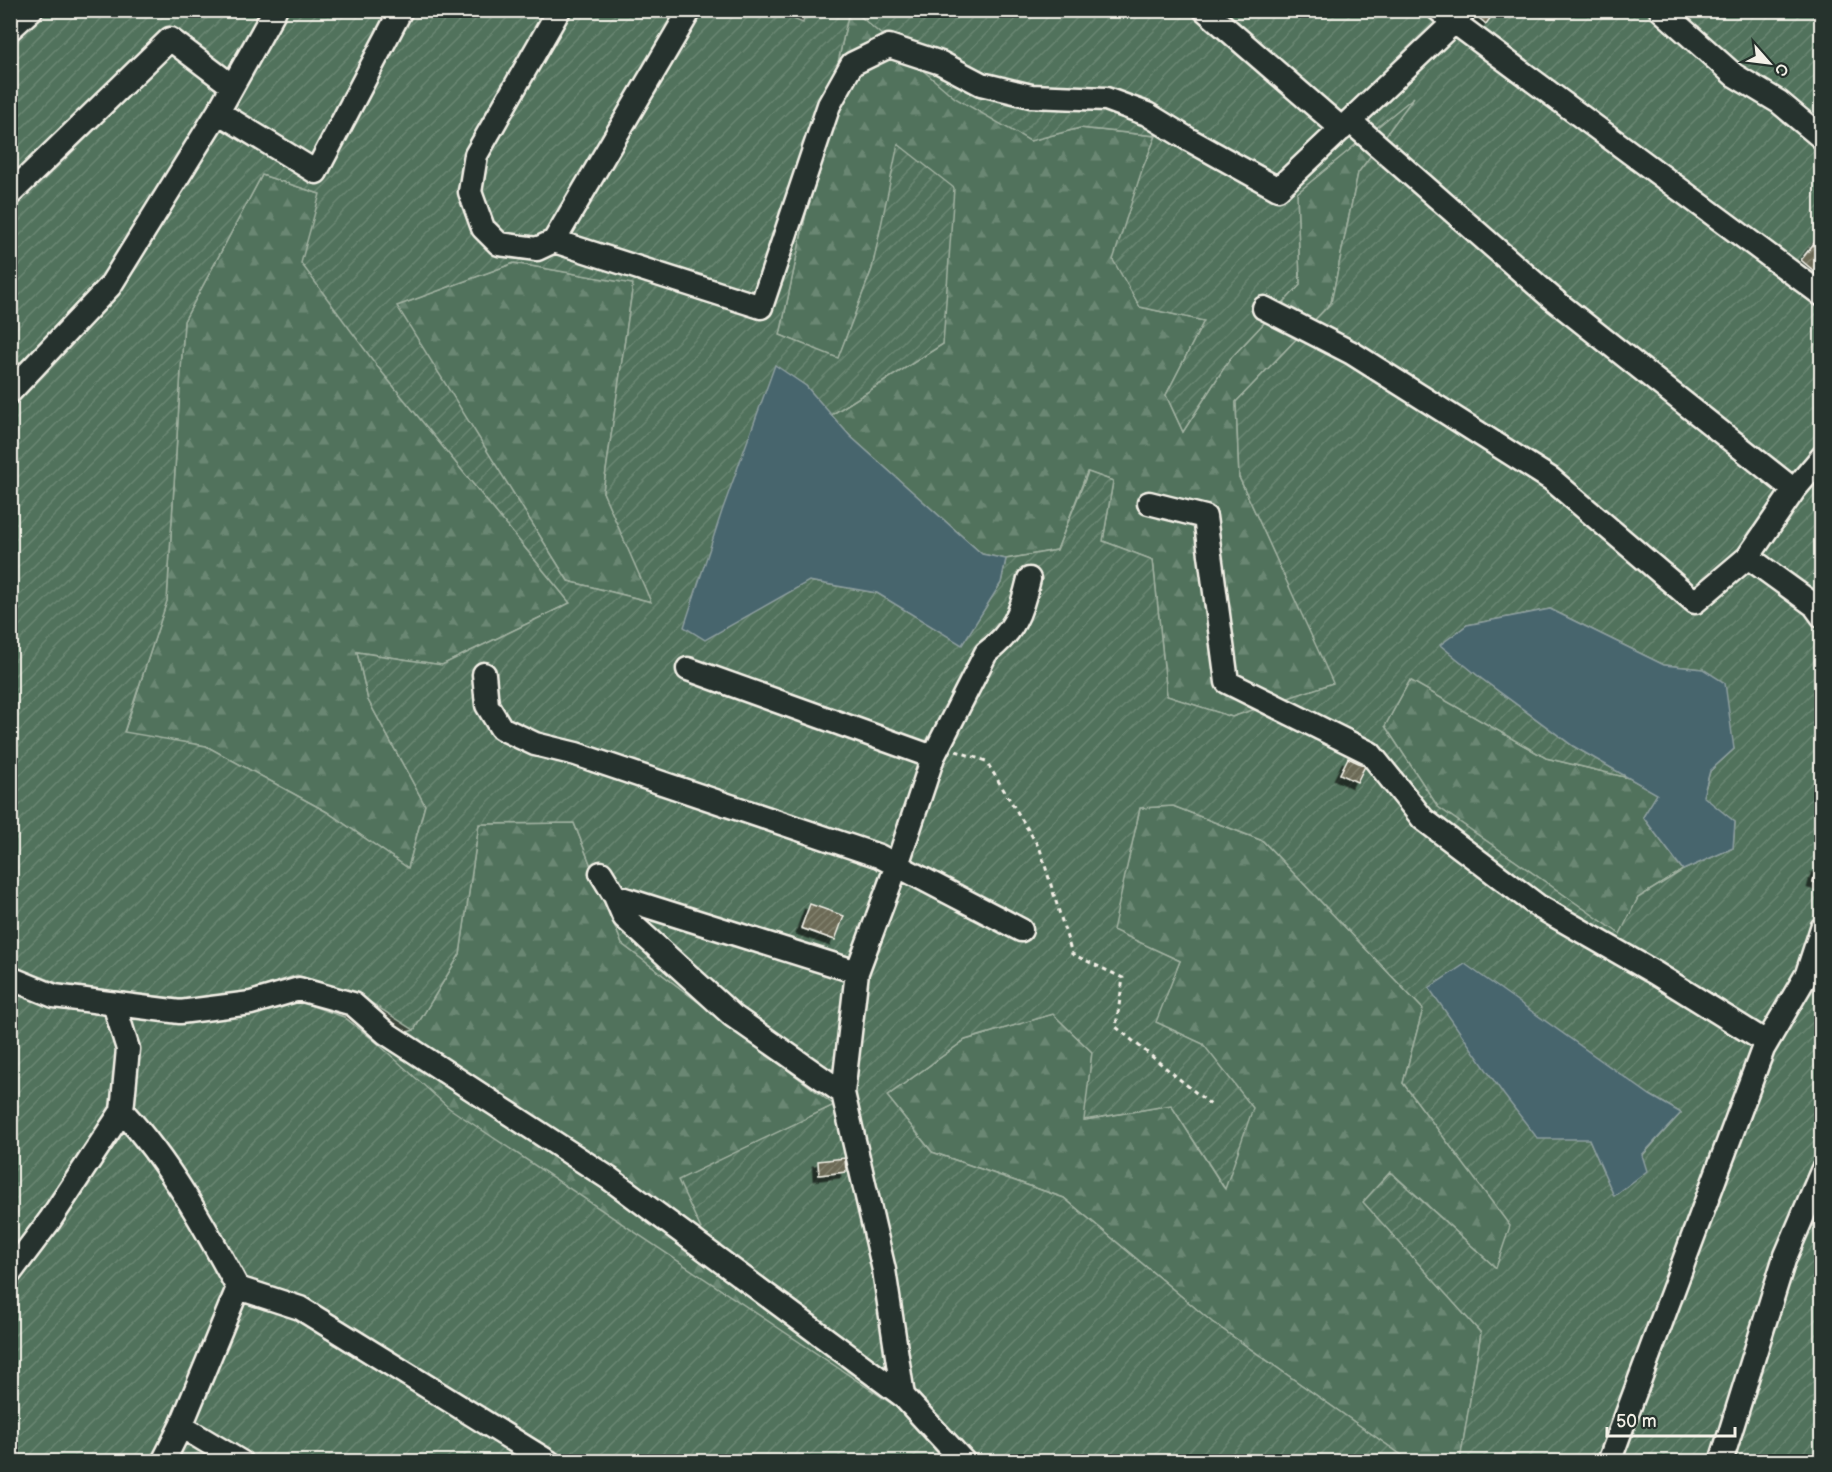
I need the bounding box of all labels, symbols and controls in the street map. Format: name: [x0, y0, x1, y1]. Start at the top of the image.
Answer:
north arrow: [1739, 33, 1799, 93]
text: С: [1770, 60, 1792, 79]
scale bar: [1607, 1400, 1734, 1438]
text: 50 m: [1616, 1411, 1657, 1432]

